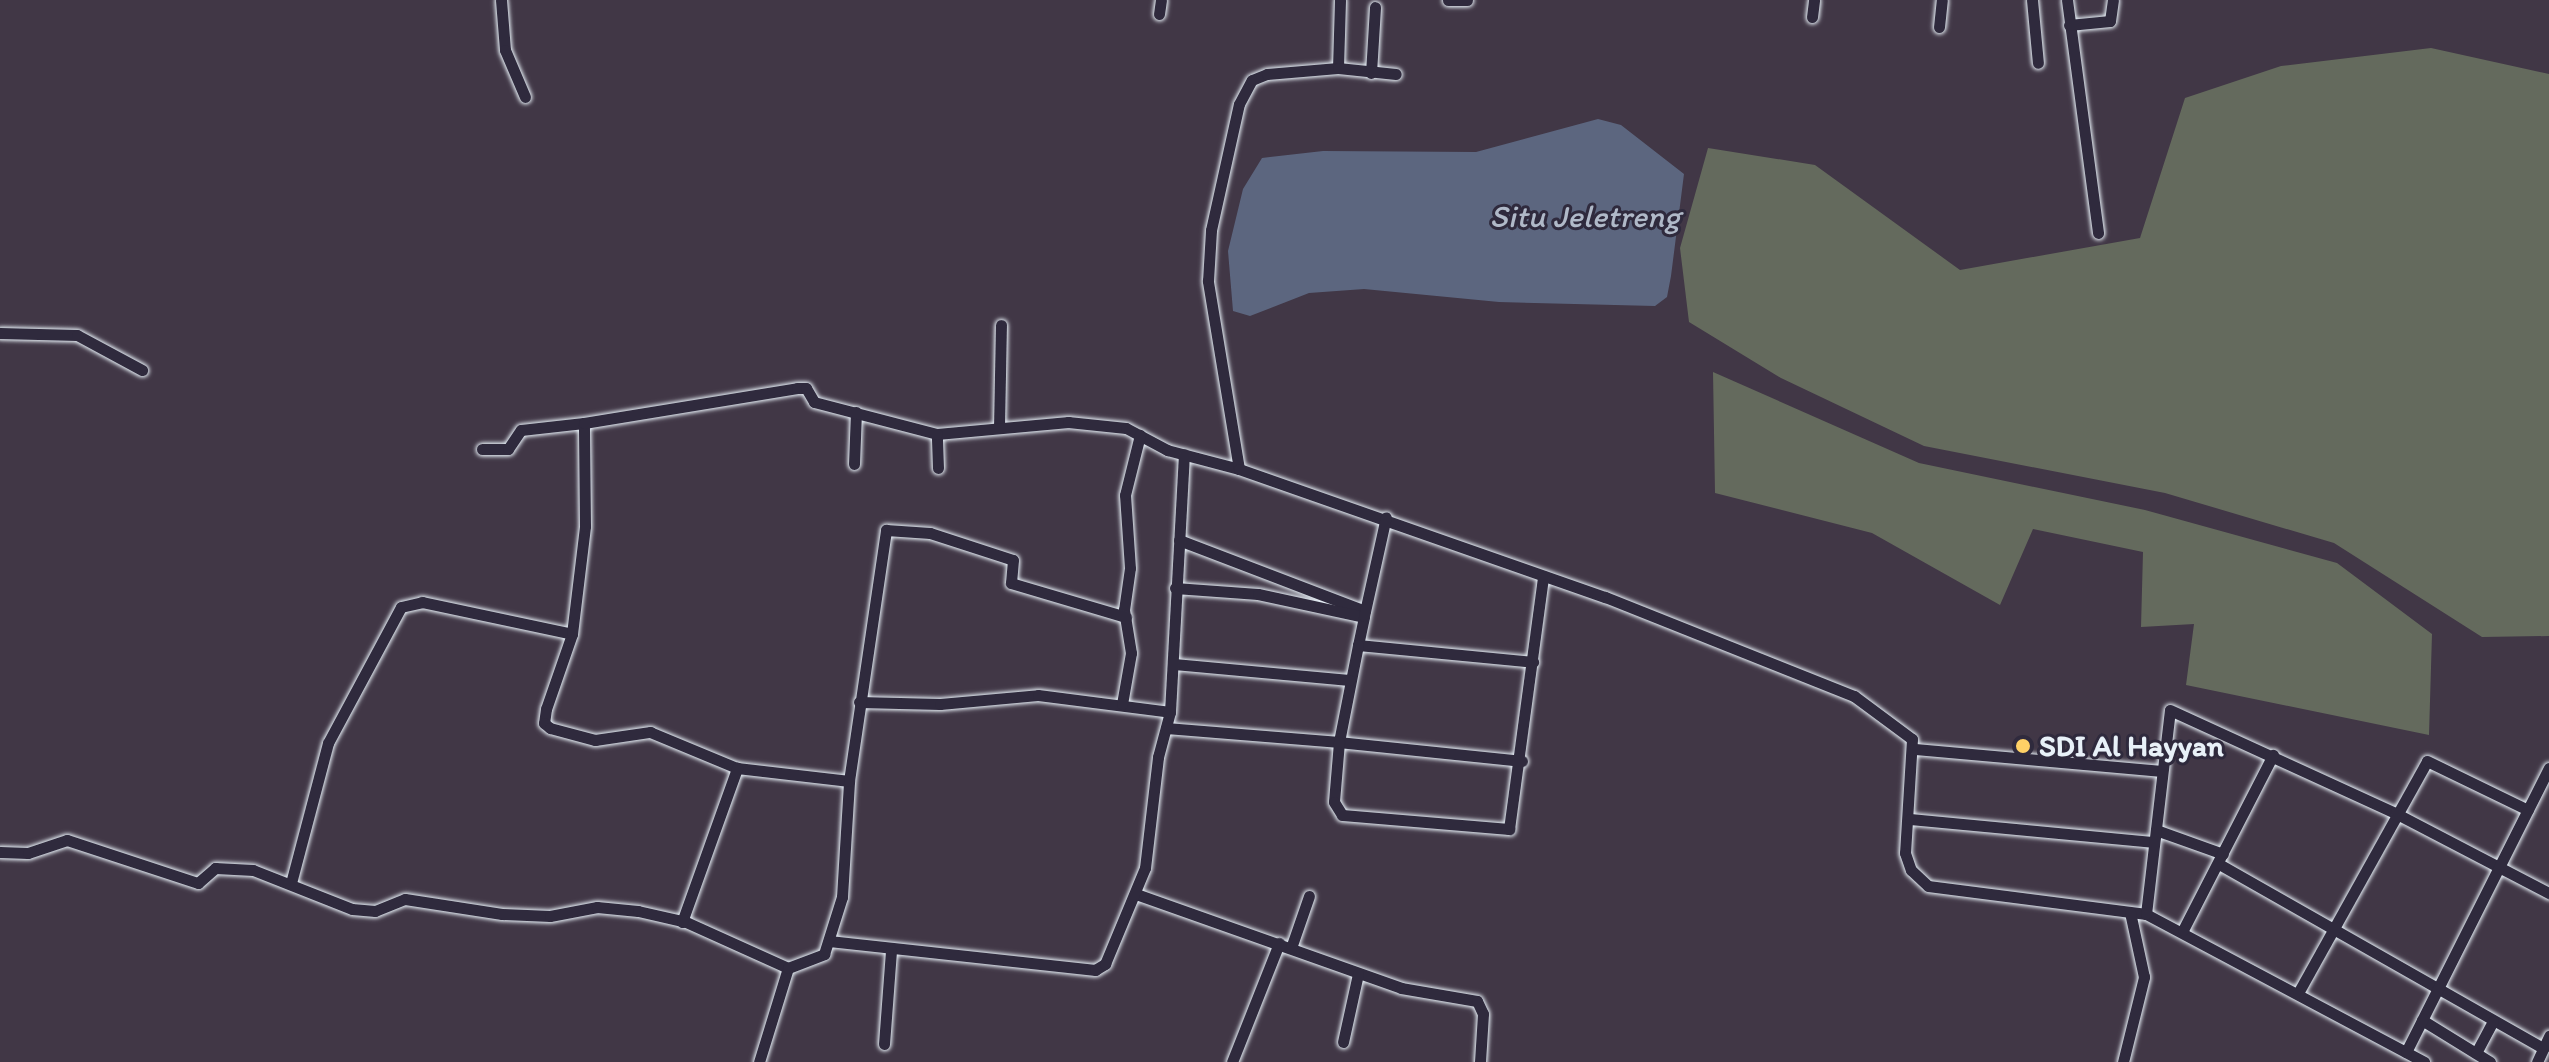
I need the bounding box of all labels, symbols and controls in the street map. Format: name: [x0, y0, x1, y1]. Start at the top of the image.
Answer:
water label: Situ Jeletreng: [1489, 197, 1681, 235]
place label: SDI Al Hayyan: [2039, 728, 2223, 764]
marker: SDI Al Hayyan: [2014, 737, 2032, 755]

